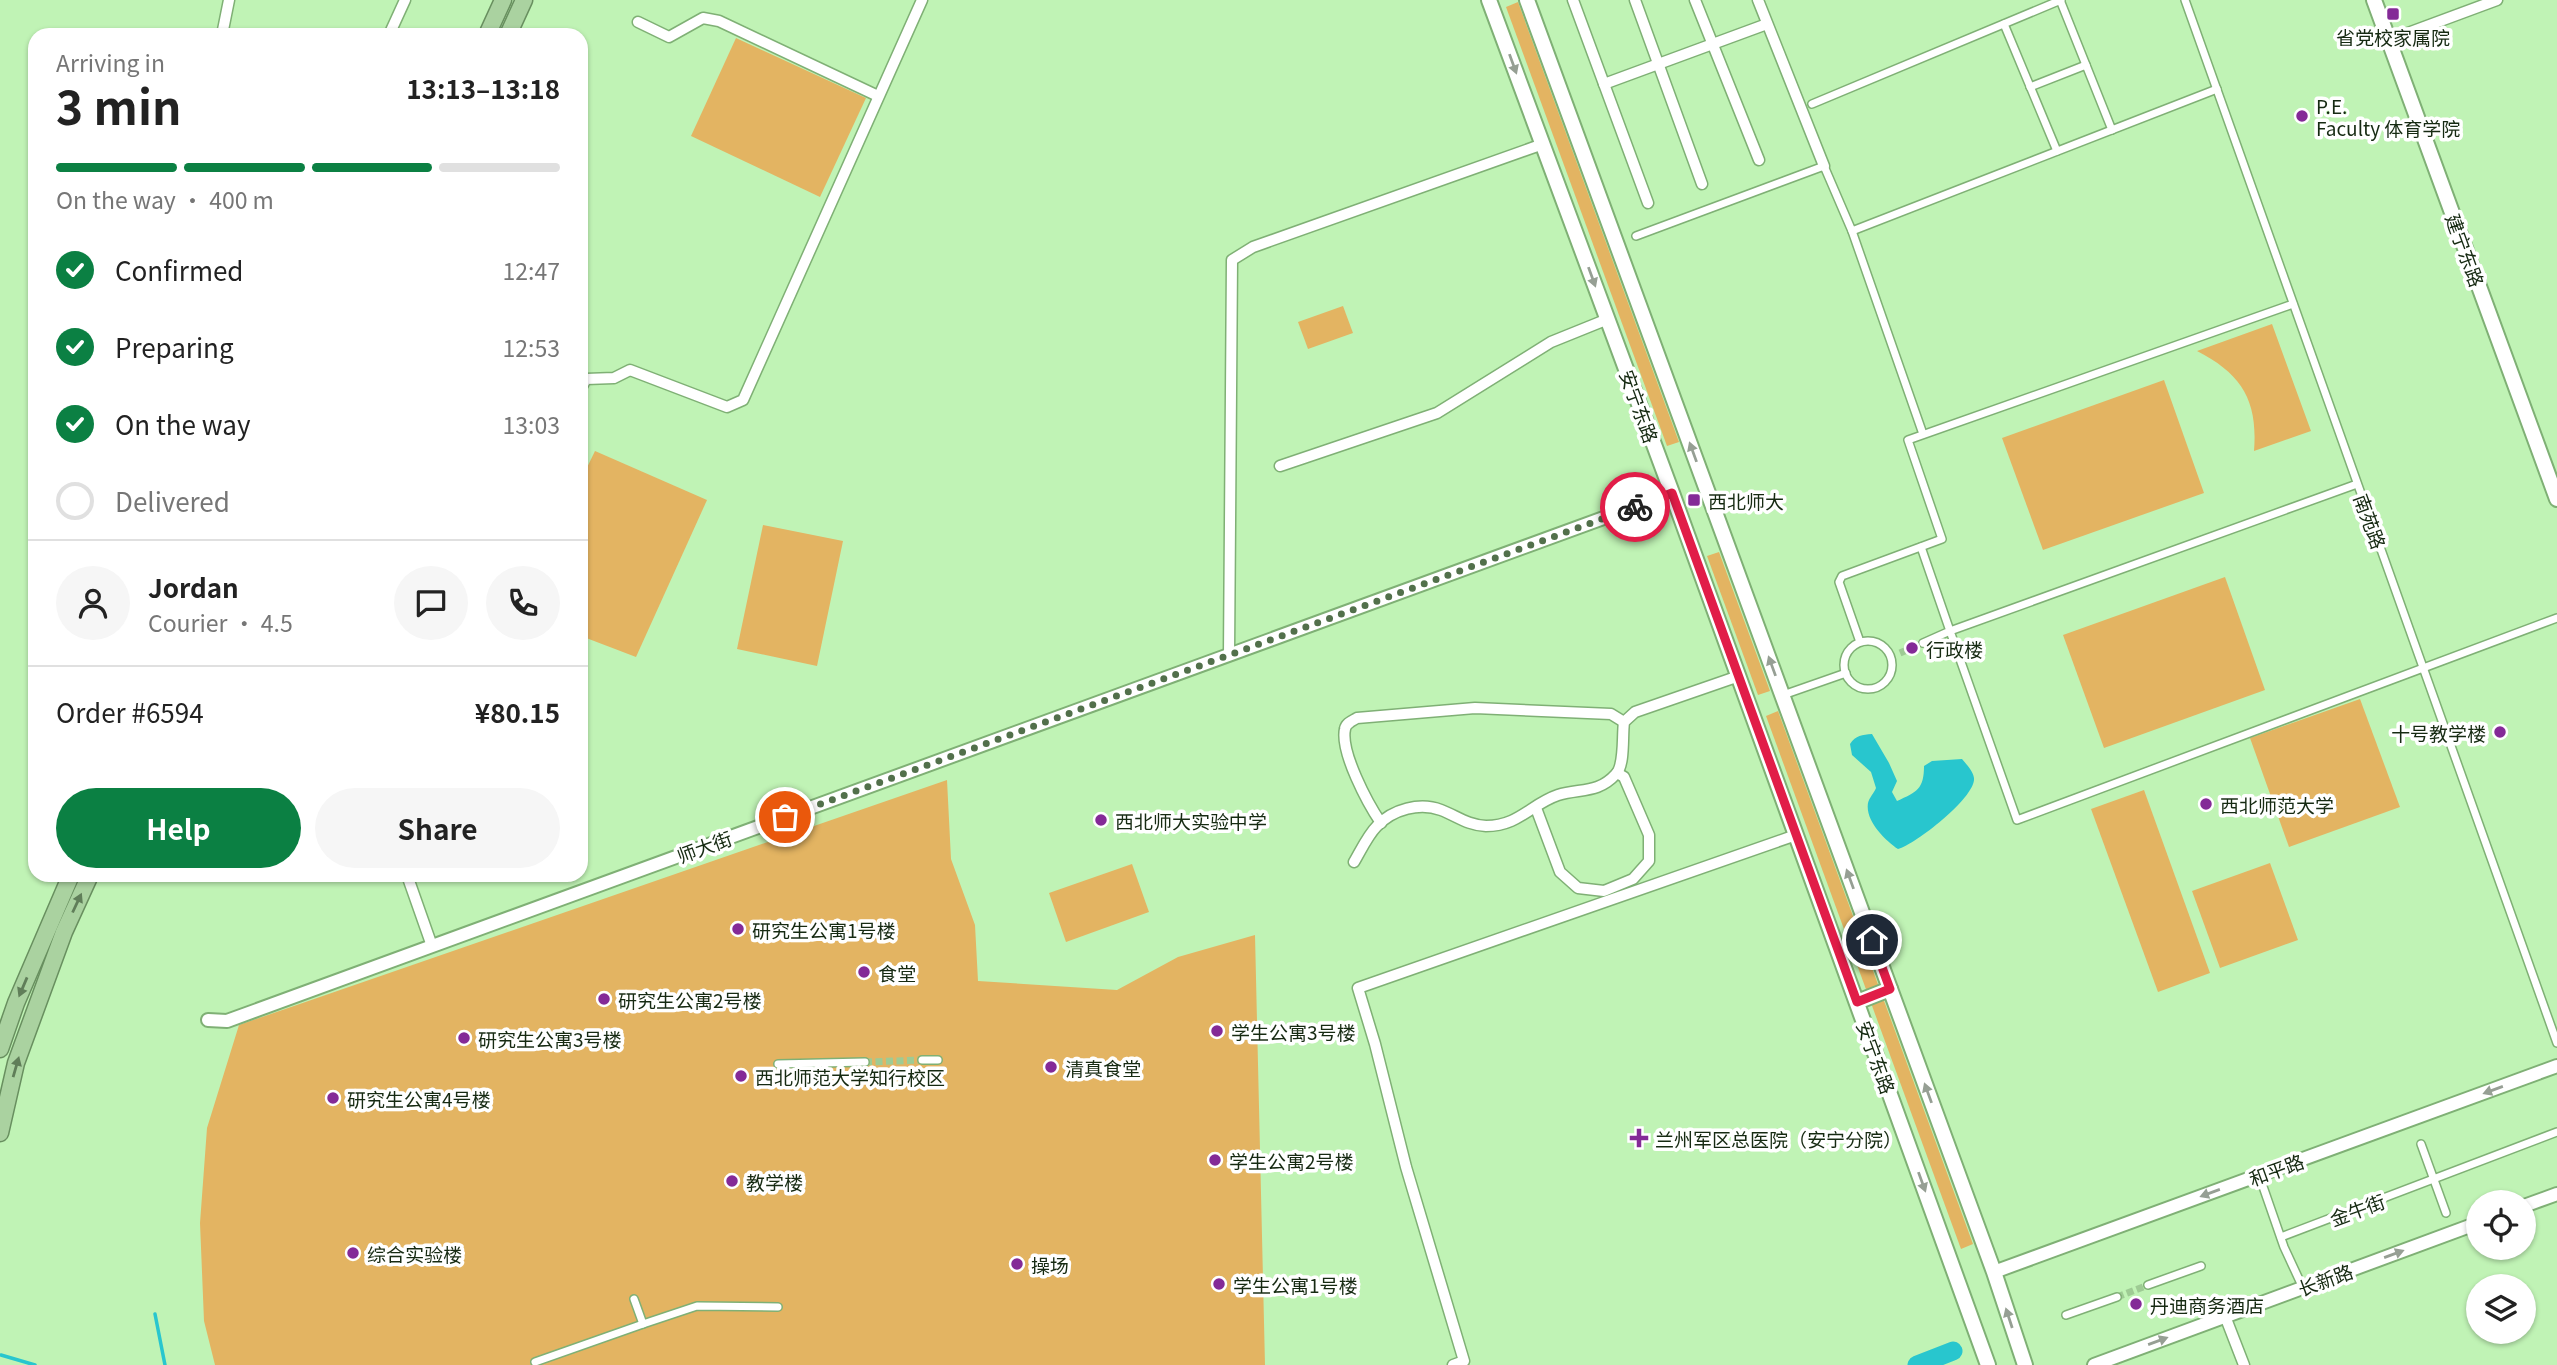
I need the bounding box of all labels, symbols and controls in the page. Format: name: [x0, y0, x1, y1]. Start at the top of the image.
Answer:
marker: 省党校家属院: [2385, 6, 2401, 22]
place label: 省党校家属院: [2336, 23, 2450, 50]
text: Arriving in: [56, 45, 165, 79]
one-way arrow: [1508, 54, 1519, 75]
text: 13:13–13:18: [406, 69, 560, 106]
text: 3 min: [56, 72, 181, 138]
place label: P.E. Faculty 体育学院: [2316, 92, 2460, 141]
marker: P.E. Faculty 体育学院: [2294, 108, 2310, 124]
text: On the way · 400 m: [56, 182, 274, 216]
street label: 建宁东路: [2440, 210, 2492, 290]
icon: check: [56, 251, 94, 289]
text: Confirmed: [115, 251, 244, 288]
text: 12:47: [503, 253, 560, 287]
one-way arrow: [1587, 267, 1598, 288]
icon: check: [56, 328, 94, 366]
text: Preparing: [115, 328, 234, 365]
text: 12:53: [503, 330, 560, 364]
street label: 安宁东路: [1614, 366, 1666, 446]
icon: check: [56, 405, 94, 443]
text: On the way: [115, 405, 250, 442]
text: 13:03: [503, 407, 560, 441]
one-way arrow: [1688, 441, 1699, 462]
courier: [1600, 472, 1670, 542]
text: Delivered: [115, 482, 230, 519]
place label: 西北师大: [1708, 487, 1784, 514]
icon: bike: [1616, 488, 1654, 526]
street label: 南苑路: [2349, 490, 2393, 552]
marker: 西北师大: [1686, 492, 1702, 508]
button: person: [56, 566, 130, 640]
button: chat: [394, 566, 468, 640]
button: phone: [486, 566, 560, 640]
text: Jordan: [148, 568, 239, 605]
text: Courier · 4.5: [148, 605, 293, 639]
place label: 行政楼: [1926, 635, 1983, 662]
marker: 行政楼: [1904, 640, 1920, 656]
one-way arrow: [1766, 655, 1777, 676]
text: Order #6594: [56, 693, 204, 730]
text: ¥80.15: [475, 693, 560, 730]
place label: 十号教学楼: [2391, 719, 2486, 746]
marker: 十号教学楼: [2492, 724, 2508, 740]
pin: [755, 787, 815, 847]
button: Help: [56, 788, 301, 868]
button: Share: [315, 788, 560, 868]
place label: 西北师范大学: [2220, 791, 2334, 818]
marker: 西北师范大学: [2198, 796, 2214, 812]
icon: bag: [766, 798, 804, 836]
place label: 西北师大实验中学: [1115, 807, 1267, 834]
marker: 西北师大实验中学: [1093, 812, 1109, 828]
street label: 师大街: [673, 824, 735, 868]
one-way arrow: [1844, 869, 1855, 890]
one-way arrow: [72, 893, 83, 914]
pin: [1842, 910, 1902, 970]
place label: 研究生公寓1号楼: [752, 916, 896, 943]
marker: 研究生公寓1号楼: [730, 921, 746, 937]
icon: home: [1853, 921, 1891, 959]
place label: 食堂: [878, 959, 916, 986]
marker: 食堂: [856, 964, 872, 980]
one-way arrow: [17, 977, 28, 998]
place label: 研究生公寓2号楼: [618, 986, 762, 1013]
marker: 研究生公寓2号楼: [596, 991, 612, 1007]
street label: 安宁东路: [1851, 1017, 1903, 1097]
place label: 学生公寓3号楼: [1231, 1018, 1356, 1045]
marker: 学生公寓3号楼: [1209, 1023, 1225, 1039]
place label: 研究生公寓3号楼: [478, 1025, 622, 1052]
marker: 研究生公寓3号楼: [456, 1030, 472, 1046]
place label: 清真食堂: [1065, 1054, 1141, 1081]
one-way arrow: [11, 1056, 22, 1078]
marker: 清真食堂: [1043, 1059, 1059, 1075]
place label: 西北师范大学知行校区: [755, 1063, 945, 1090]
marker: 西北师范大学知行校区: [733, 1068, 749, 1084]
one-way arrow: [1923, 1082, 1934, 1103]
one-way arrow: [2482, 1084, 2503, 1095]
place label: 研究生公寓4号楼: [347, 1085, 491, 1112]
marker: 研究生公寓4号楼: [325, 1090, 341, 1106]
place label: 兰州军区总医院（安宁分院）: [1655, 1125, 1902, 1152]
marker: 兰州军区总医院（安宁分院）: [1629, 1128, 1649, 1148]
place label: 学生公寓2号楼: [1229, 1147, 1354, 1174]
street label: 和平路: [2245, 1147, 2307, 1191]
marker: 学生公寓2号楼: [1207, 1152, 1223, 1168]
place label: 教学楼: [746, 1168, 803, 1195]
one-way arrow: [1917, 1171, 1928, 1192]
marker: 教学楼: [724, 1173, 740, 1189]
street label: 金牛街: [2326, 1187, 2388, 1231]
one-way arrow: [2200, 1188, 2221, 1199]
map controls: [2466, 1190, 2536, 1344]
button: locate: [2466, 1190, 2536, 1260]
place label: 综合实验楼: [367, 1240, 462, 1267]
marker: 综合实验楼: [345, 1245, 361, 1261]
one-way arrow: [2384, 1248, 2405, 1259]
place label: 操场: [1031, 1251, 1069, 1278]
marker: 操场: [1009, 1256, 1025, 1272]
street label: 长新路: [2294, 1257, 2356, 1301]
place label: 学生公寓1号楼: [1233, 1271, 1358, 1298]
button: layers: [2466, 1274, 2536, 1344]
marker: 学生公寓1号楼: [1211, 1276, 1227, 1292]
place label: 丹迪商务酒店: [2150, 1291, 2264, 1318]
marker: 丹迪商务酒店: [2128, 1296, 2144, 1312]
one-way arrow: [2004, 1308, 2014, 1329]
one-way arrow: [2148, 1335, 2169, 1346]

